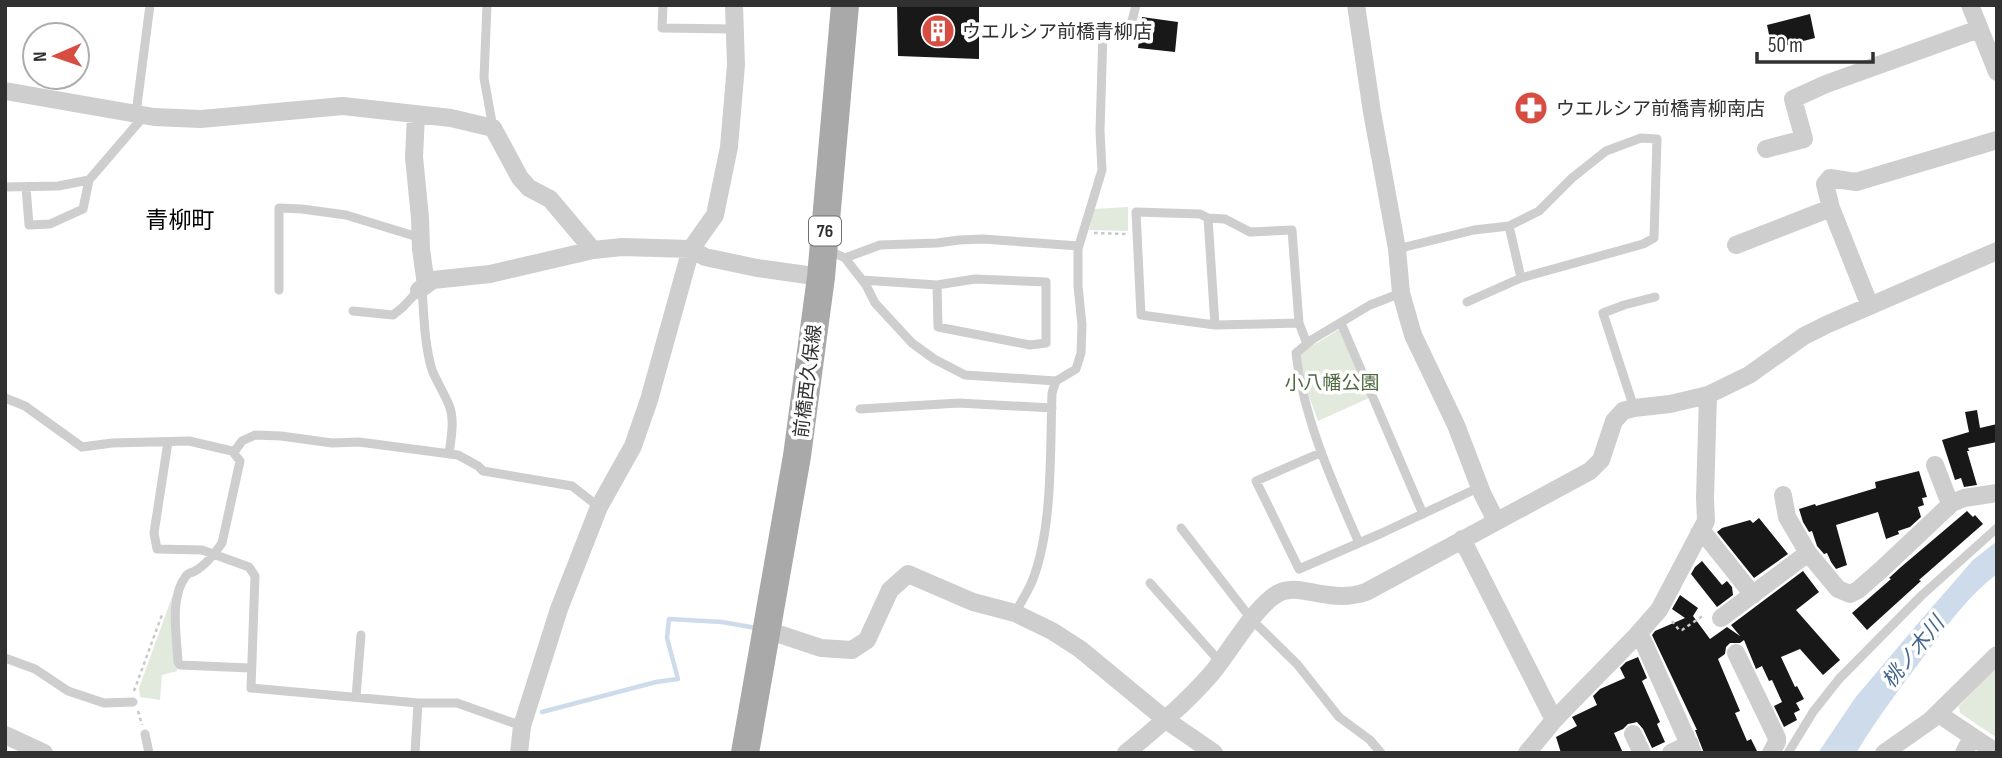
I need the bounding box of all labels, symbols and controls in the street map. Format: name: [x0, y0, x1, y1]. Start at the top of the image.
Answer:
building icon: ウエルシア前橋青柳店: [919, 12, 957, 50]
north arrow: [21, 21, 91, 91]
place label: ウエルシア前橋青柳店: [962, 21, 1152, 44]
scale bar: [1757, 21, 1872, 65]
text: 50 m: [1768, 33, 1803, 58]
text: N: [29, 51, 52, 62]
pharmacy icon: ウエルシア前橋青柳南店: [1512, 89, 1550, 127]
place label: ウエルシア前橋青柳南店: [1556, 98, 1765, 121]
district label: 青柳町: [146, 207, 215, 235]
road number: 76: [809, 216, 841, 246]
street label: 前橋西久保線: [790, 323, 827, 439]
park label: 小八幡公園: [1284, 372, 1380, 395]
water label: 桃ノ木川: [1877, 610, 1951, 693]

